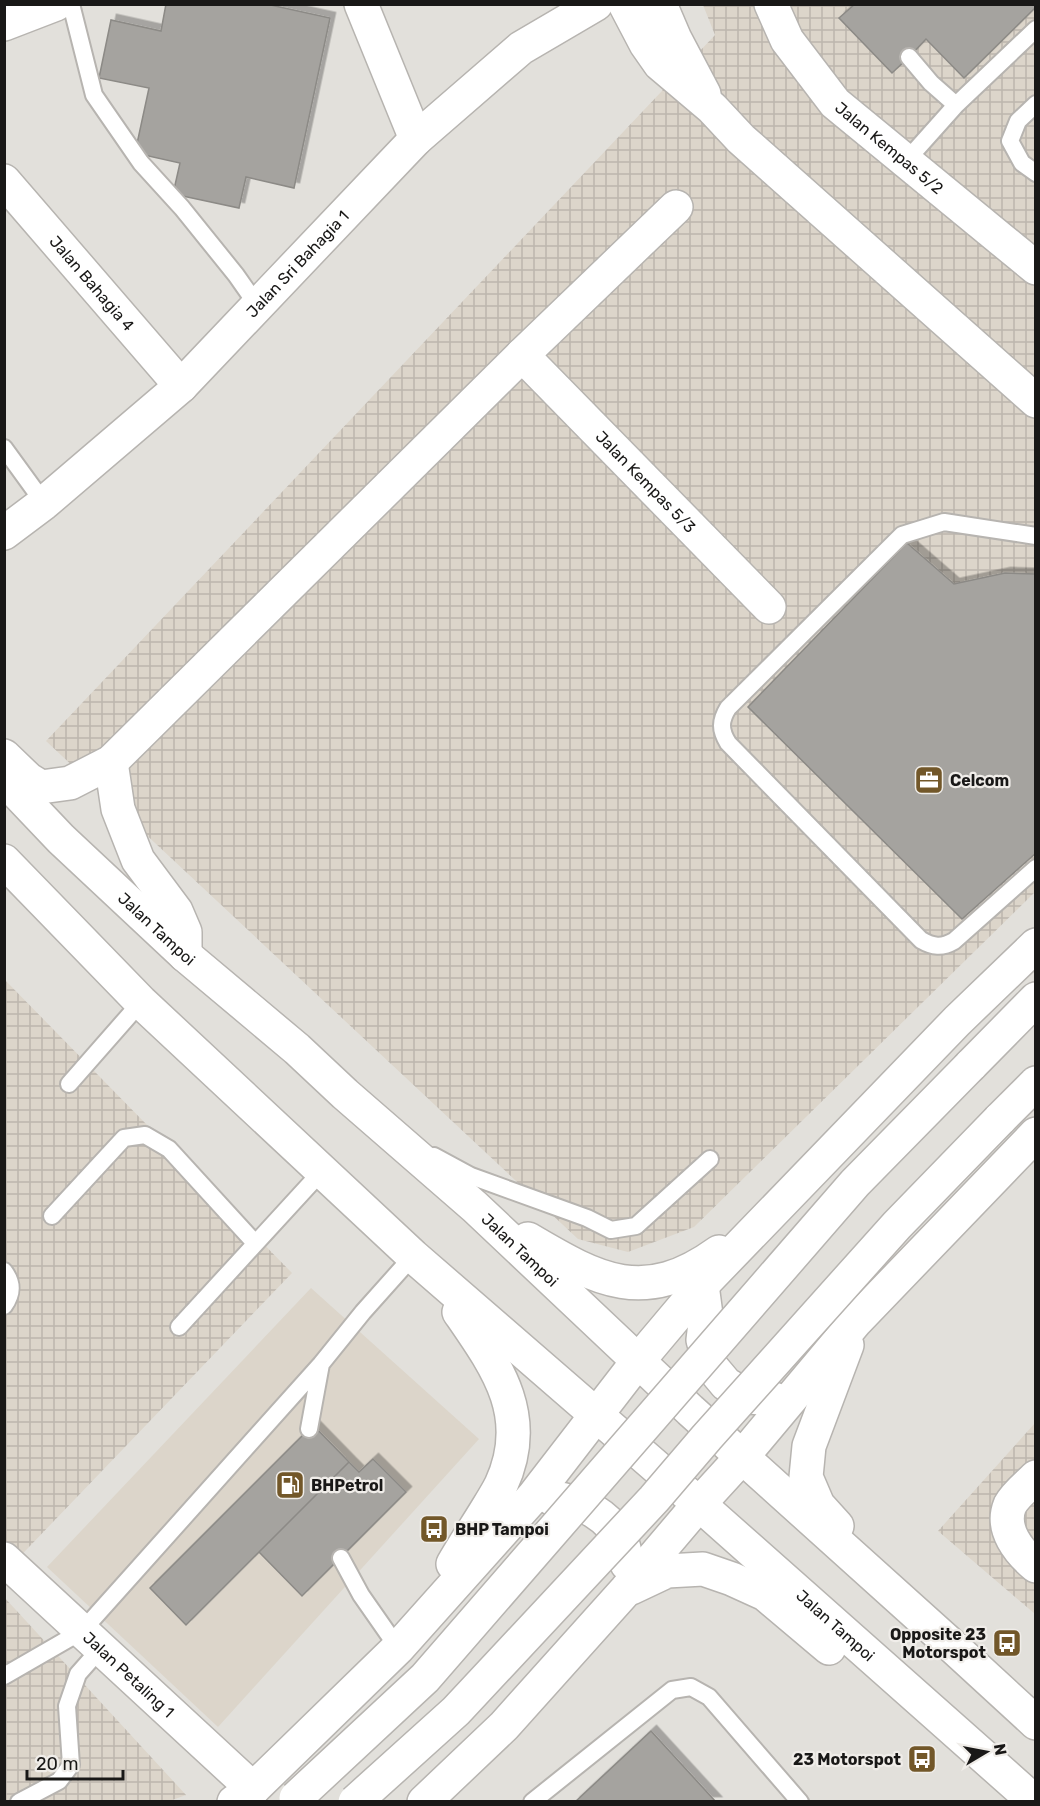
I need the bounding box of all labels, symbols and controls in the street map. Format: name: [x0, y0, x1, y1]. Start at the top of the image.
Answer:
street label: Jalan Kempas 5/2: [831, 98, 947, 198]
street label: Jalan Sri Bahagia 1: [242, 207, 353, 321]
street label: Jalan Bahagia 4: [46, 232, 138, 335]
street label: Jalan Kempas 5/3: [592, 427, 700, 537]
office icon: Celcom: [913, 764, 945, 796]
place label: Celcom: [950, 771, 1009, 790]
street label: Jalan Tampoi: [114, 888, 199, 969]
street label: Jalan Tampoi: [478, 1209, 562, 1291]
fuel station icon: BHPetrol: [274, 1469, 306, 1501]
place label: BHPetrol: [311, 1476, 383, 1495]
bus stop icon: BHP Tampoi: [418, 1513, 450, 1545]
place label: BHP Tampoi: [455, 1520, 549, 1539]
street label: Jalan Tampoi: [792, 1586, 878, 1665]
place label: Opposite 23 Motorspot: [890, 1625, 987, 1662]
bus stop icon: Opposite 23 Motorspot: [991, 1627, 1023, 1659]
street label: Jalan Petaling 1: [79, 1628, 178, 1721]
north arrow: [956, 1722, 1016, 1782]
text: N: [990, 1742, 1011, 1757]
scale bar: [27, 1743, 123, 1781]
bus stop icon: 23 Motorspot: [906, 1743, 938, 1775]
place label: 23 Motorspot: [793, 1750, 902, 1769]
text: 20 m: [36, 1753, 78, 1775]

